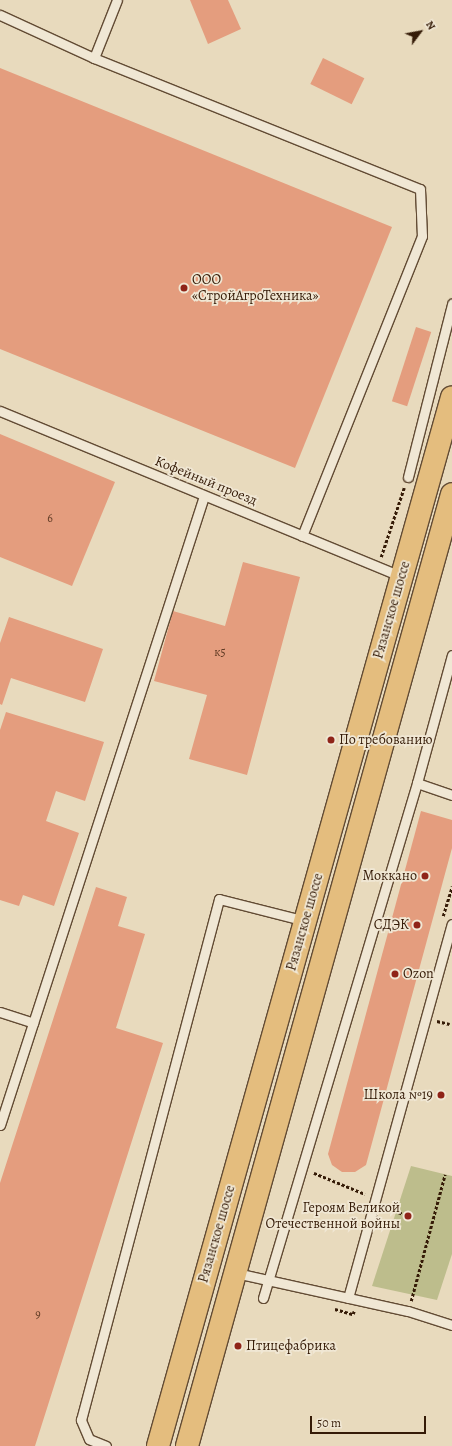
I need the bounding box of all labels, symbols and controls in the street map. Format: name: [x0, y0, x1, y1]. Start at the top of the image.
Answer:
north arrow: [400, 12, 440, 52]
text: N: [422, 18, 439, 33]
place label: ООО «СтройАгроТехника»: [192, 272, 319, 304]
marker: ООО «СтройАгроТехника»: [179, 283, 189, 293]
street label: Кофейный проезд: [152, 453, 260, 509]
house number: 6: [47, 512, 53, 526]
street label: Рязанское шоссе: [370, 559, 414, 661]
house number: к5: [214, 646, 226, 660]
place label: По требованию: [339, 732, 433, 748]
marker: По требованию: [326, 735, 336, 745]
place label: Моккано: [362, 868, 417, 884]
street label: Рязанское шоссе: [283, 871, 327, 973]
marker: Моккано: [420, 871, 430, 881]
place label: СДЭК: [374, 917, 409, 933]
marker: СДЭК: [412, 920, 422, 930]
place label: Ozon: [403, 966, 434, 982]
marker: Ozon: [390, 969, 400, 979]
place label: Школа №19: [363, 1087, 433, 1103]
marker: Школа №19: [436, 1090, 446, 1100]
street label: Рязанское шоссе: [195, 1183, 239, 1285]
place label: Героям Великой Отечественной войны: [266, 1200, 400, 1232]
marker: Героям Великой Отечественной войны: [403, 1211, 413, 1221]
house number: 9: [35, 1308, 41, 1322]
place label: Птицефабрика: [246, 1338, 336, 1354]
marker: Птицефабрика: [233, 1341, 243, 1351]
scale bar: [312, 1408, 428, 1434]
text: 50 m: [317, 1415, 341, 1431]

